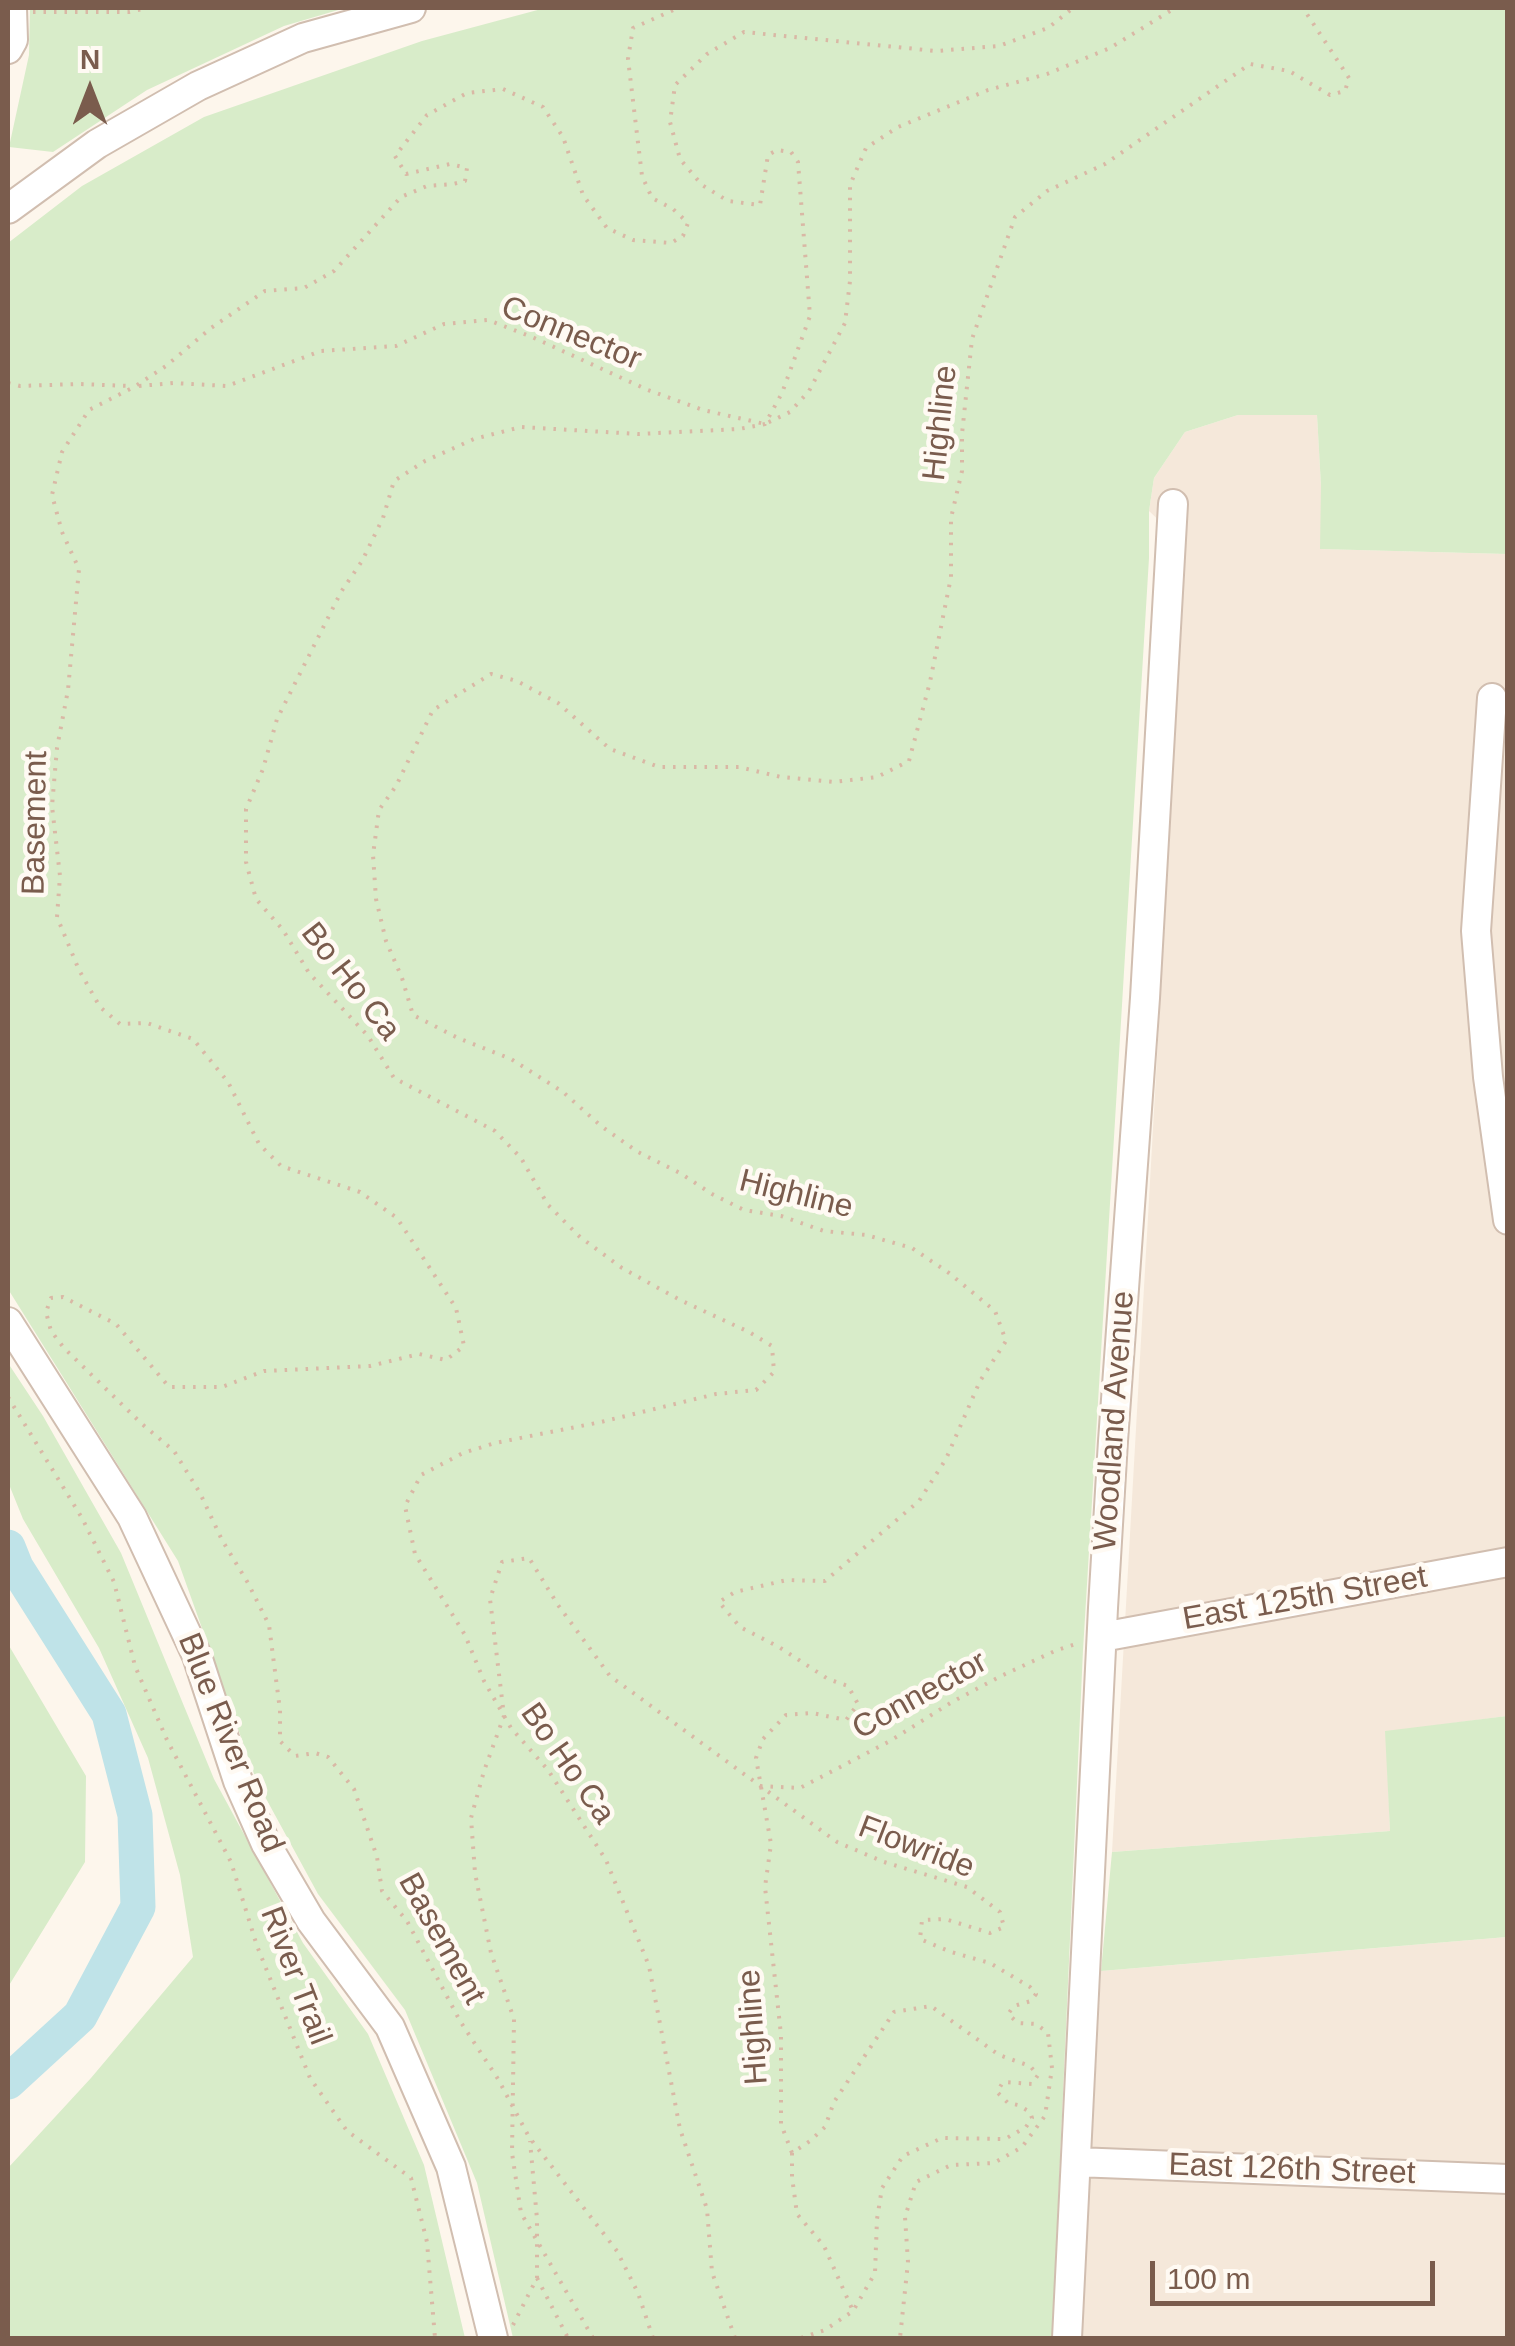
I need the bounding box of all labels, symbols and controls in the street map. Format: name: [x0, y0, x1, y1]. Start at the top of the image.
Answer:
north arrow: [40, 40, 140, 140]
text: N: [80, 44, 100, 75]
street label: Connector: [495, 289, 647, 379]
street label: Highline: [916, 363, 966, 483]
street label: Basement: [16, 751, 56, 895]
street label: Bo Ho Ca: [292, 916, 408, 1048]
street label: Highline: [735, 1162, 857, 1228]
street label: Woodland Avenue: [1087, 1290, 1143, 1552]
street label: East 125th Street: [1180, 1559, 1430, 1639]
street label: Blue River Road: [169, 1628, 291, 1858]
street label: Connector: [846, 1643, 994, 1749]
street label: Bo Ho Ca: [511, 1696, 623, 1832]
street label: Flowride: [853, 1808, 979, 1888]
street label: Basement: [389, 1867, 493, 2011]
street label: River Trail: [251, 1902, 339, 2050]
street label: Highline: [731, 1968, 777, 2086]
street label: East 126th Street: [1168, 2146, 1416, 2194]
scale bar: [1155, 2241, 1440, 2303]
text: 100 m: [1167, 2262, 1250, 2295]

